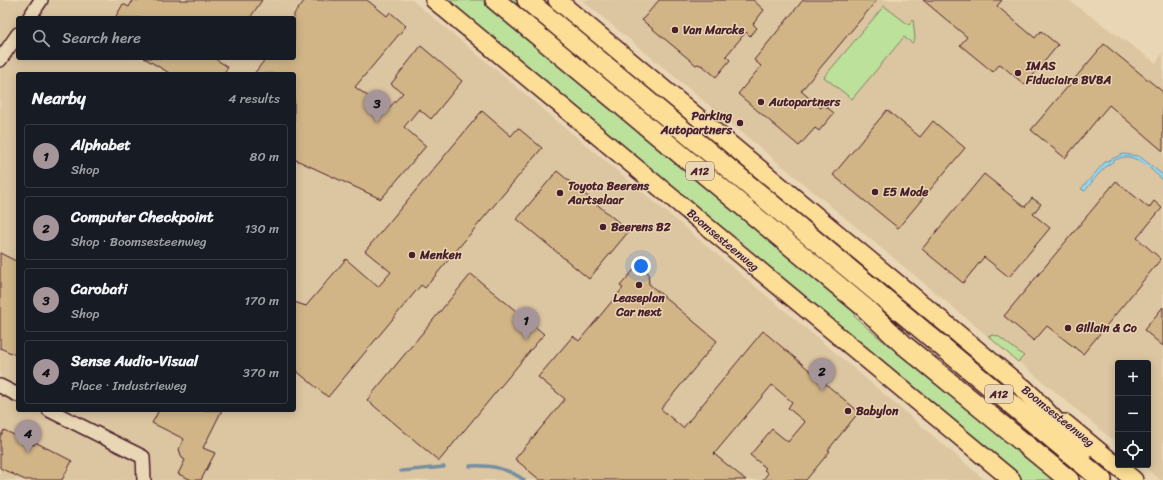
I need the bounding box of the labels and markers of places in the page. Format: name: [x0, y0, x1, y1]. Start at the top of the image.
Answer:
place label: Van Marcke: [683, 19, 744, 41]
marker: Van Marcke: [670, 25, 680, 35]
place label: IMAS Fiduciaire BVBA: [1025, 55, 1111, 91]
marker: IMAS Fiduciaire BVBA: [1013, 68, 1023, 78]
pin: 3: [364, 90, 390, 123]
place label: Autopartners: [768, 91, 841, 113]
marker: Autopartners: [756, 97, 766, 107]
place label: Parking Autopartners: [660, 105, 733, 141]
marker: Parking Autopartners: [735, 118, 745, 128]
place label: Toyota Beerens Aartselaar: [567, 175, 649, 211]
place label: E5 Mode: [883, 181, 929, 203]
marker: E5 Mode: [870, 187, 880, 197]
marker: Toyota Beerens Aartselaar: [555, 188, 565, 198]
place label: Beerens B2: [611, 216, 671, 238]
marker: Beerens B2: [598, 222, 608, 232]
place label: Menken: [419, 244, 462, 266]
marker: Menken: [407, 250, 417, 260]
marker: Leaseplan Car next: [634, 280, 644, 290]
place label: Leaseplan Car next: [613, 287, 665, 323]
pin: 1: [513, 307, 539, 340]
place label: Gillain & Co: [1075, 317, 1138, 339]
marker: Gillain & Co: [1063, 323, 1073, 333]
pin: 2: [809, 358, 835, 391]
place label: Babylon: [856, 400, 899, 422]
marker: Babylon: [843, 406, 853, 416]
pin: 4: [15, 420, 41, 453]

